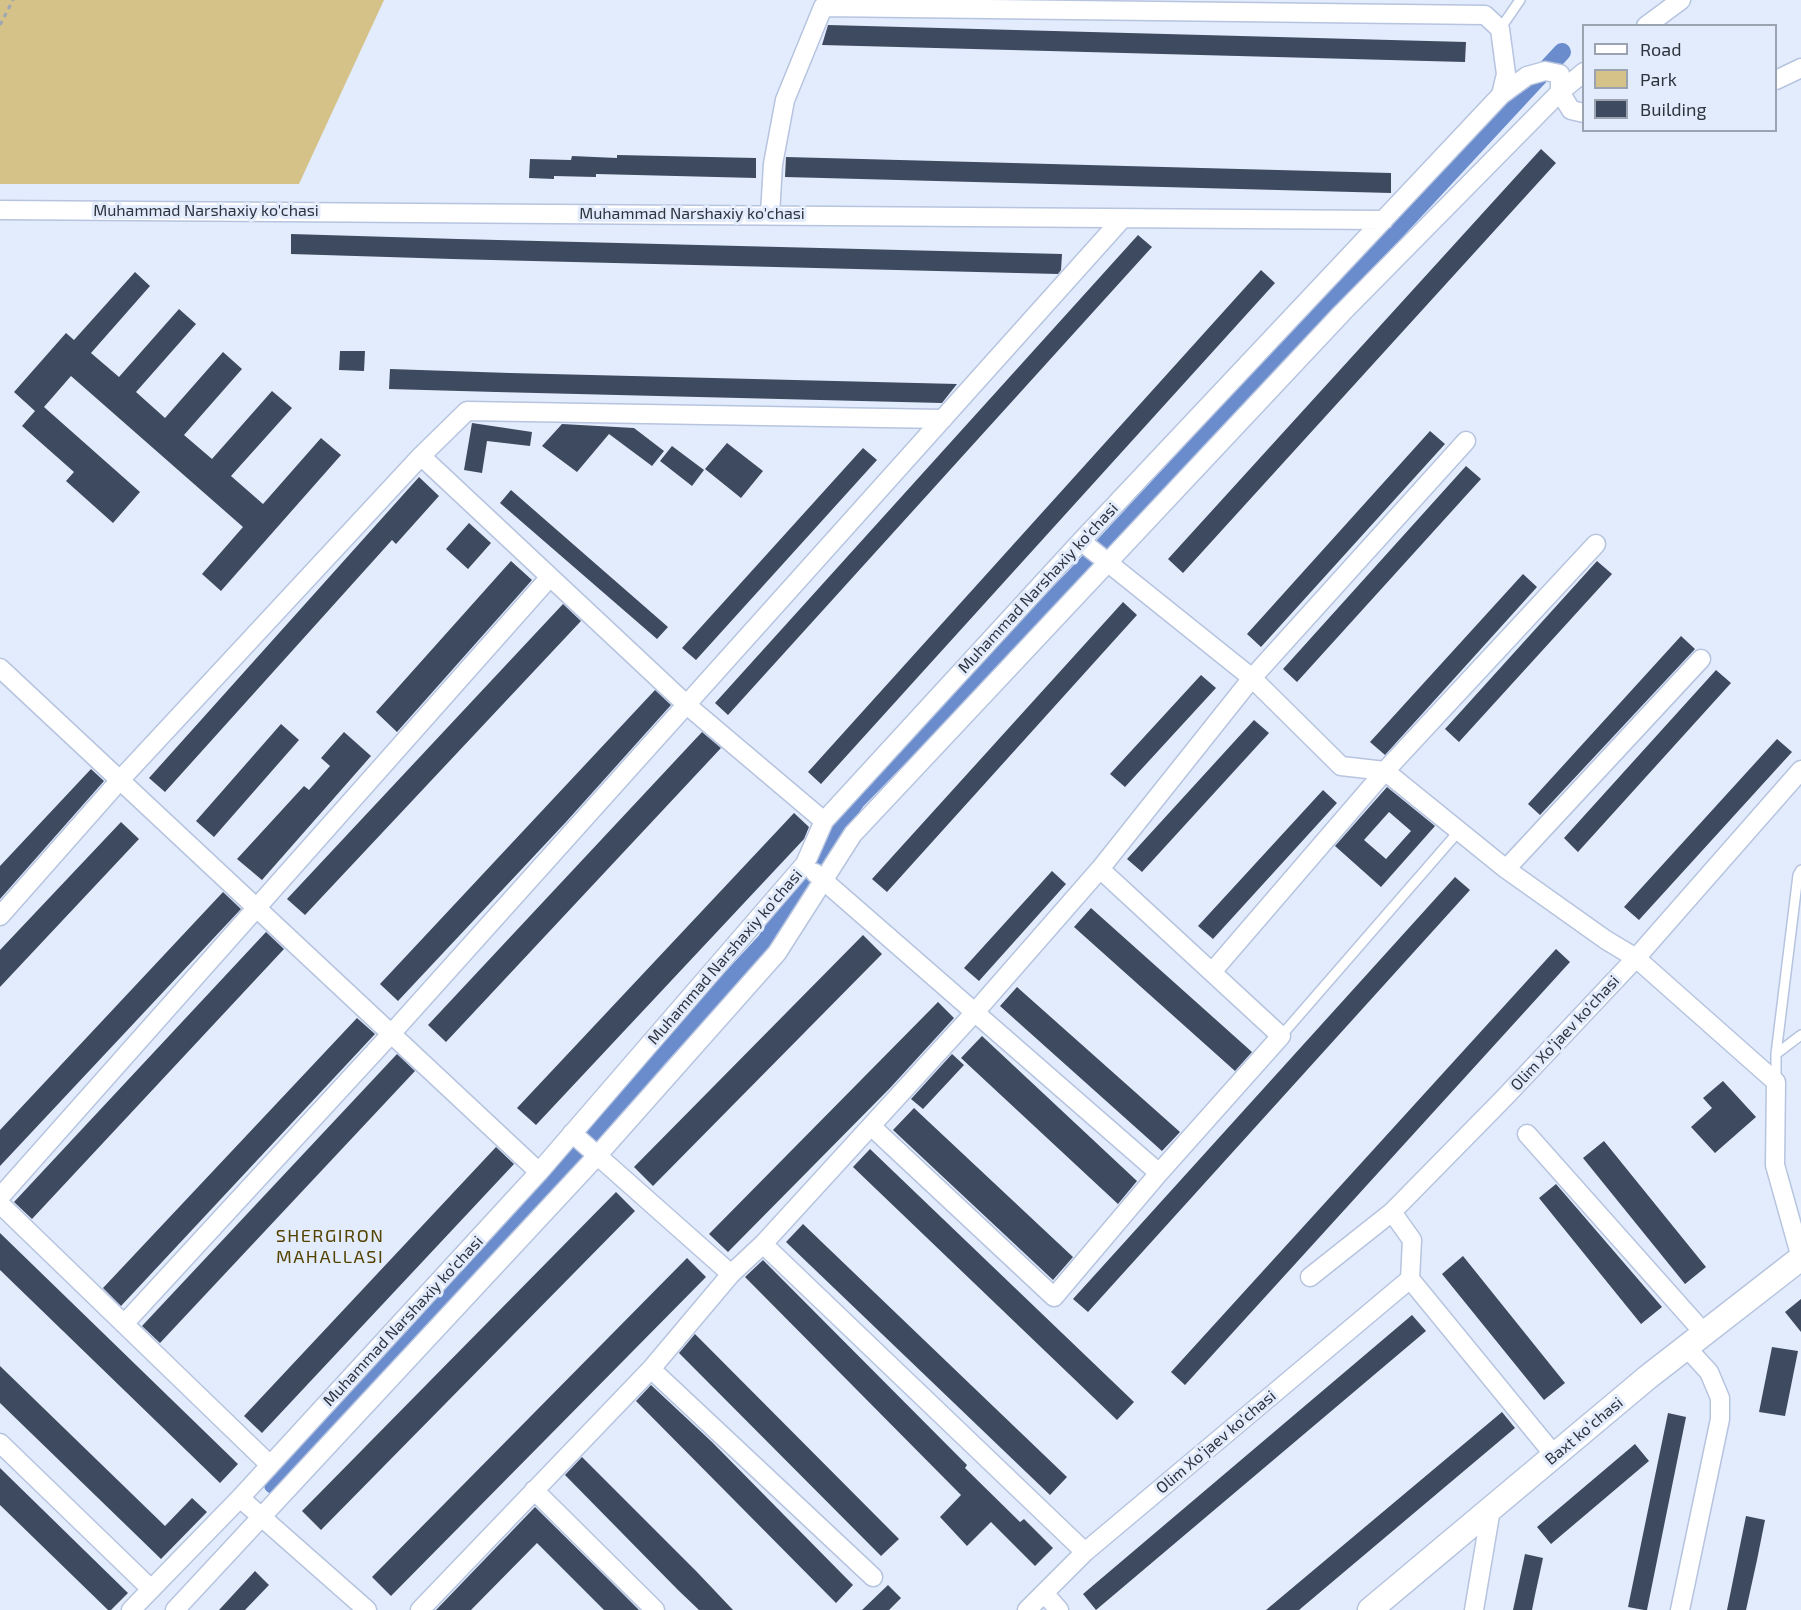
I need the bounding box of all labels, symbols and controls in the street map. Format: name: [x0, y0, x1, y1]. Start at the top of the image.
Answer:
legend: [1582, 24, 1777, 132]
text: Road: [1640, 38, 1681, 60]
text: Park: [1640, 68, 1677, 90]
text: Building: [1640, 98, 1707, 120]
street label: Muhammad Narshaxiy ko'chasi: [93, 201, 319, 221]
street label: Muhammad Narshaxiy ko'chasi: [579, 204, 805, 224]
street label: Muhammad Narshaxiy ko'chasi: [954, 499, 1122, 677]
street label: Muhammad Narshaxiy ko'chasi: [644, 866, 806, 1048]
street label: Olim Xoʻjaev ko'chasi: [1507, 971, 1623, 1095]
district label: SHERGIRON MAHALLASI: [276, 1225, 384, 1268]
street label: Muhammad Narshaxiy ko'chasi: [319, 1232, 487, 1410]
street label: Olim Xoʻjaev ko'chasi: [1152, 1386, 1280, 1498]
street label: Baxt koʻchasi: [1541, 1393, 1627, 1469]

